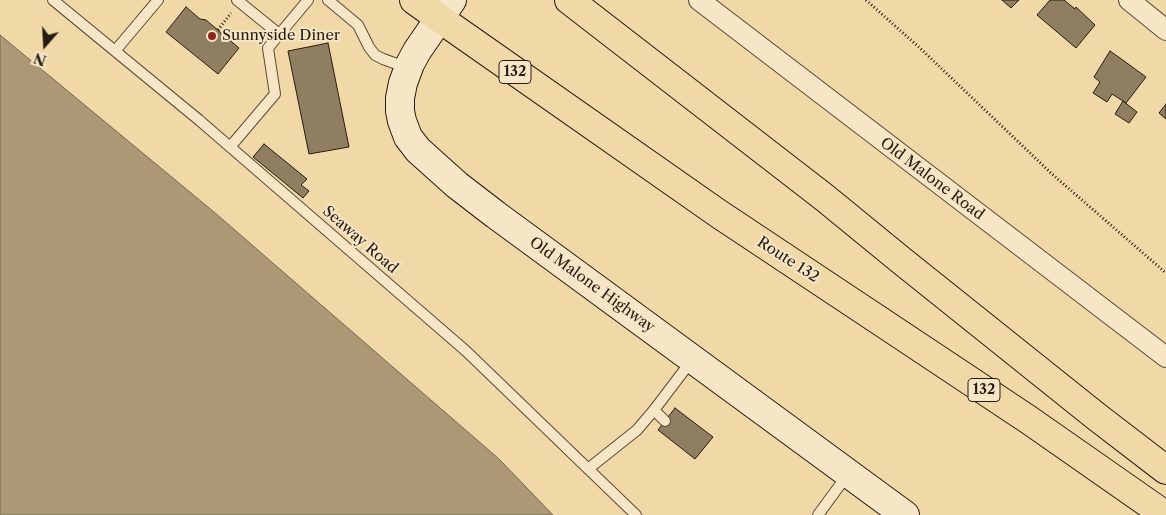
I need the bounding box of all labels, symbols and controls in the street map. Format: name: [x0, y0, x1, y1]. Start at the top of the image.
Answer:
north arrow: [20, 20, 70, 70]
place label: Sunnyside Diner: [222, 27, 340, 45]
marker: Sunnyside Diner: [206, 30, 218, 42]
text: N: [31, 49, 49, 70]
road number: 132: [499, 61, 531, 84]
street label: Old Malone Road: [877, 134, 987, 224]
street label: Seaway Road: [319, 202, 401, 278]
street label: Old Malone Highway: [526, 233, 658, 337]
street label: Route 132: [754, 233, 822, 287]
road number: 132: [968, 378, 1000, 402]

